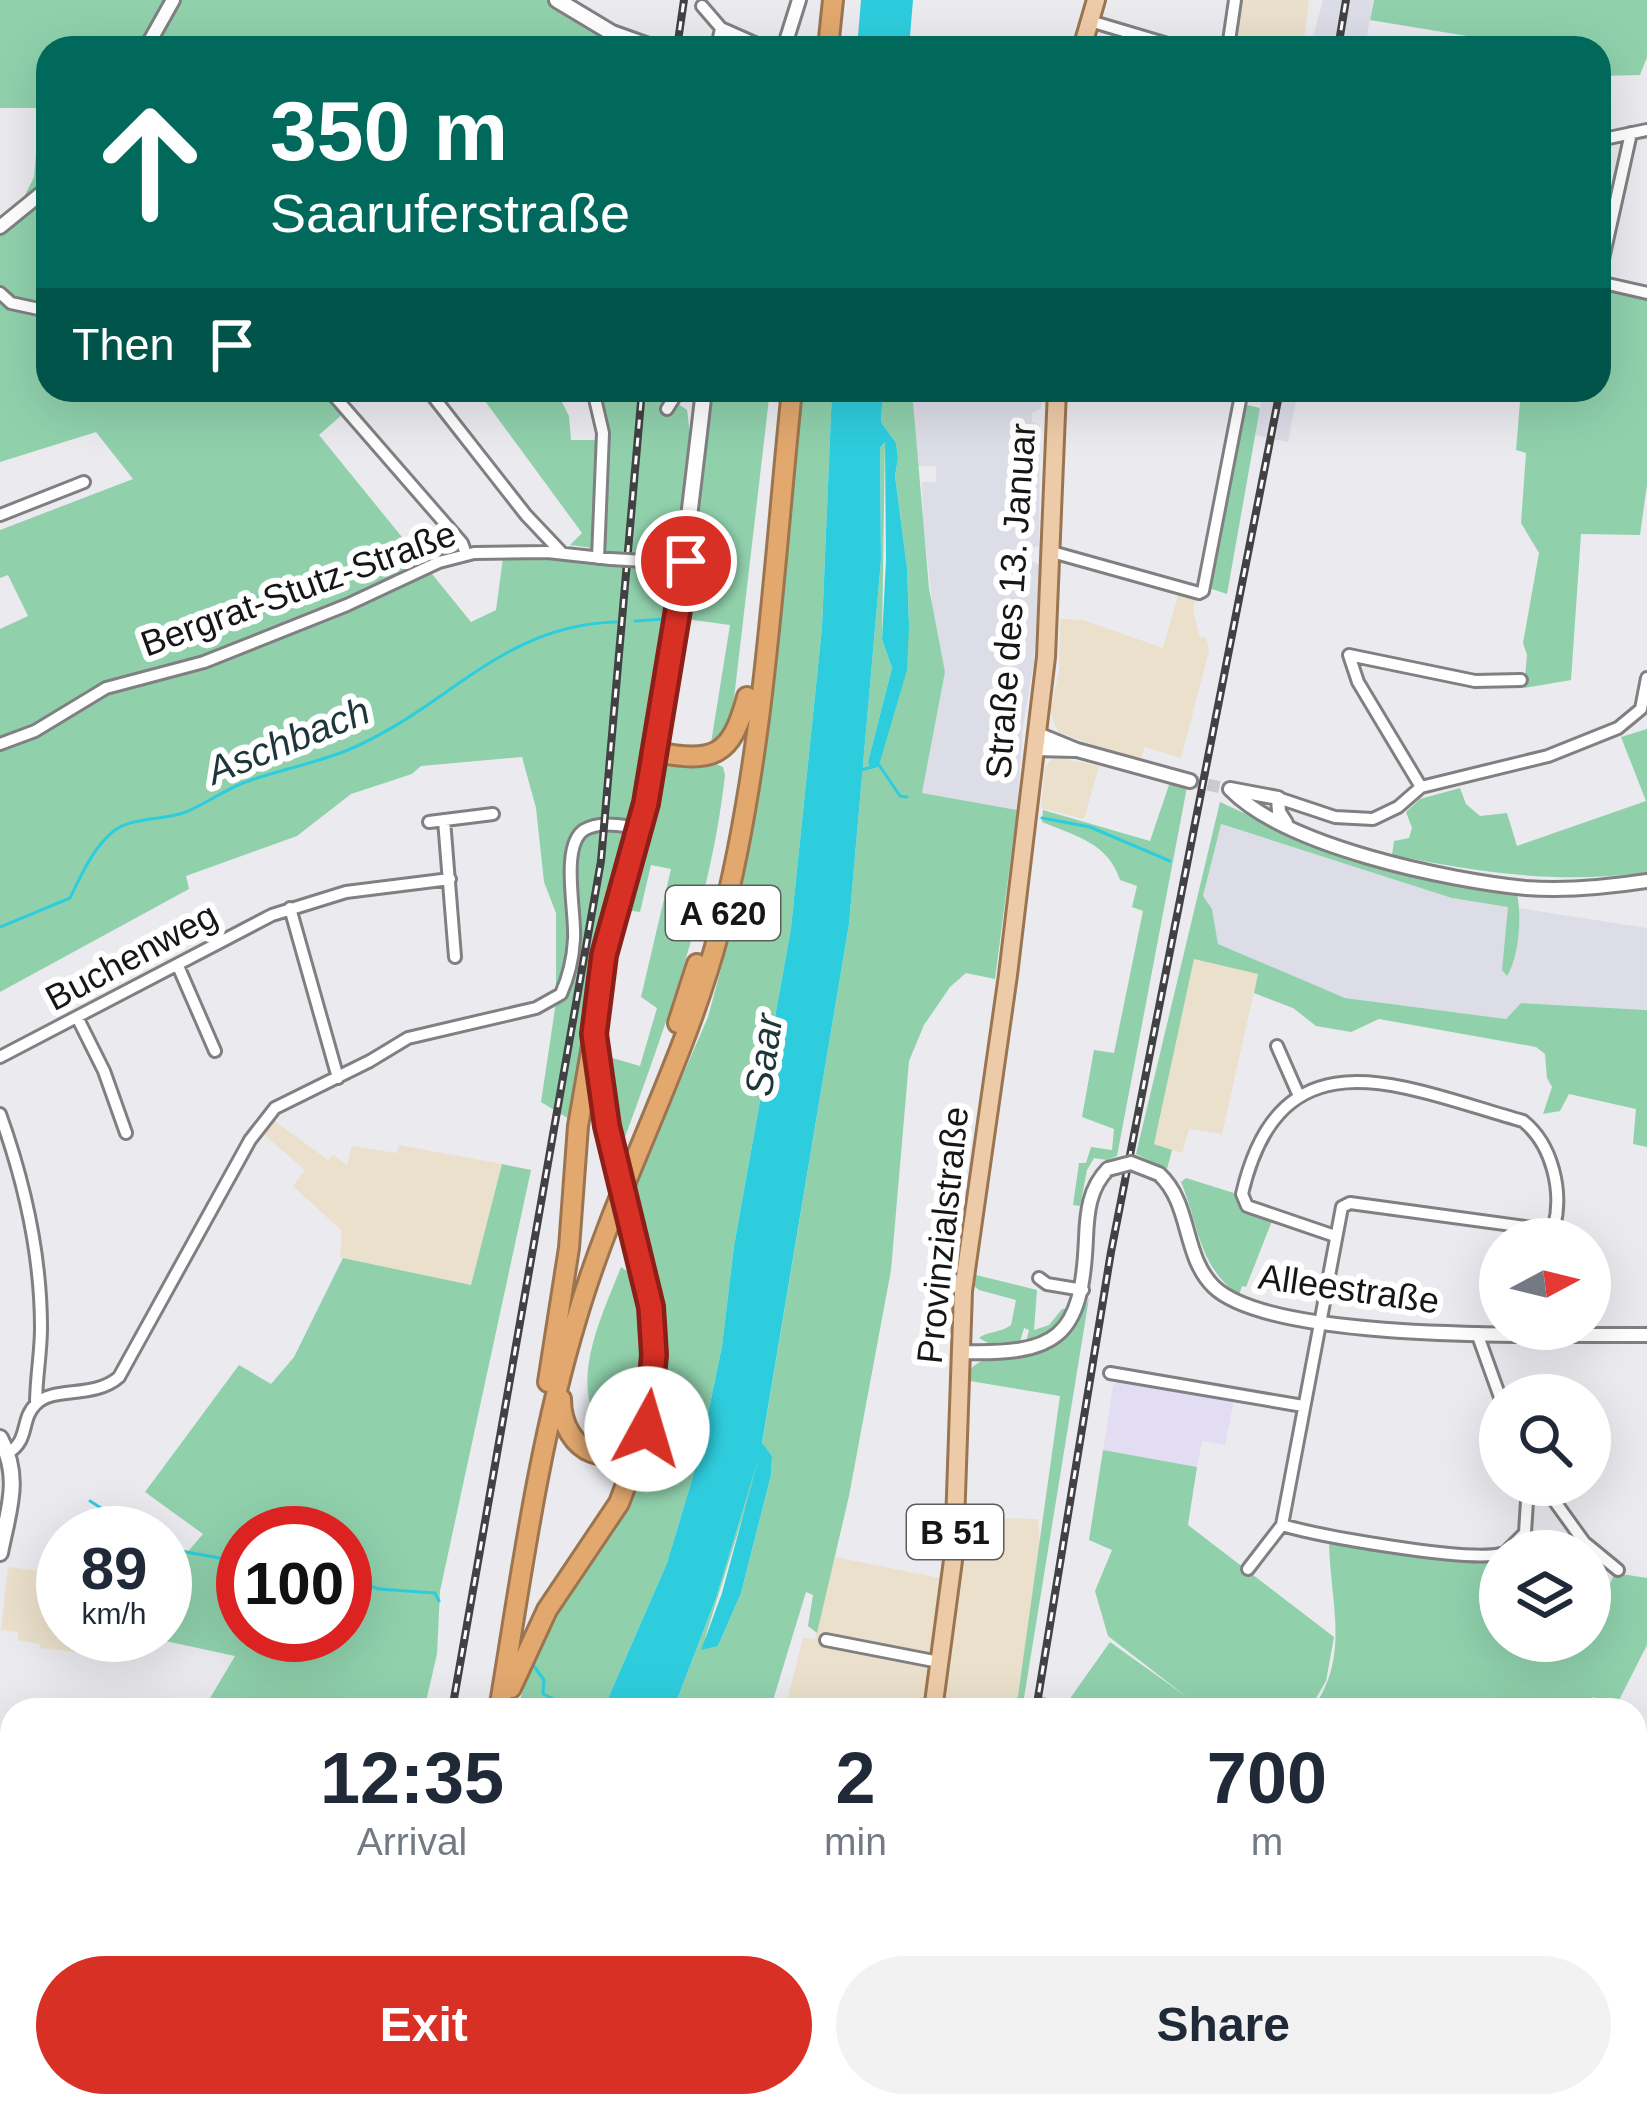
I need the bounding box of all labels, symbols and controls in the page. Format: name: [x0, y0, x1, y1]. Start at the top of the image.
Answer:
icon: ahead: [72, 84, 228, 240]
text: 350 m: [270, 84, 508, 178]
text: Saaruferstraße: [270, 183, 630, 243]
icon: arrive: [199, 312, 265, 378]
text: Then: [72, 319, 175, 370]
street label: Straße des 13. Januar: [978, 422, 1043, 780]
pin: [635, 510, 737, 612]
street label: Bergrat-Stutz-Straße: [135, 512, 461, 665]
icon: arrive: [653, 528, 719, 594]
water label: Aschbach: [199, 688, 376, 793]
road number: A 620: [666, 886, 780, 940]
street label: Buchenweg: [39, 894, 224, 1019]
water label: Saar: [736, 1009, 791, 1099]
street label: Provinzialstraße: [909, 1105, 976, 1366]
north arrow: [1479, 1218, 1611, 1350]
map controls: [1479, 1218, 1611, 1662]
street label: Alleestraße: [1256, 1256, 1442, 1321]
position arrow: [584, 1366, 710, 1492]
button: search: [1479, 1374, 1611, 1506]
road number: B 51: [907, 1505, 1003, 1559]
speed limit sign: 100: [216, 1506, 372, 1662]
button: layers: [1479, 1530, 1611, 1662]
text: 89: [81, 1535, 147, 1602]
text: km/h: [81, 1597, 147, 1630]
text: 12:35: [320, 1738, 504, 1818]
text: 2: [835, 1738, 876, 1818]
text: 700: [1207, 1738, 1327, 1818]
text: Arrival: [357, 1820, 467, 1863]
text: min: [824, 1820, 887, 1863]
text: m: [1251, 1820, 1283, 1863]
button: Exit: [36, 1956, 812, 2094]
button: Share: [836, 1956, 1611, 2094]

